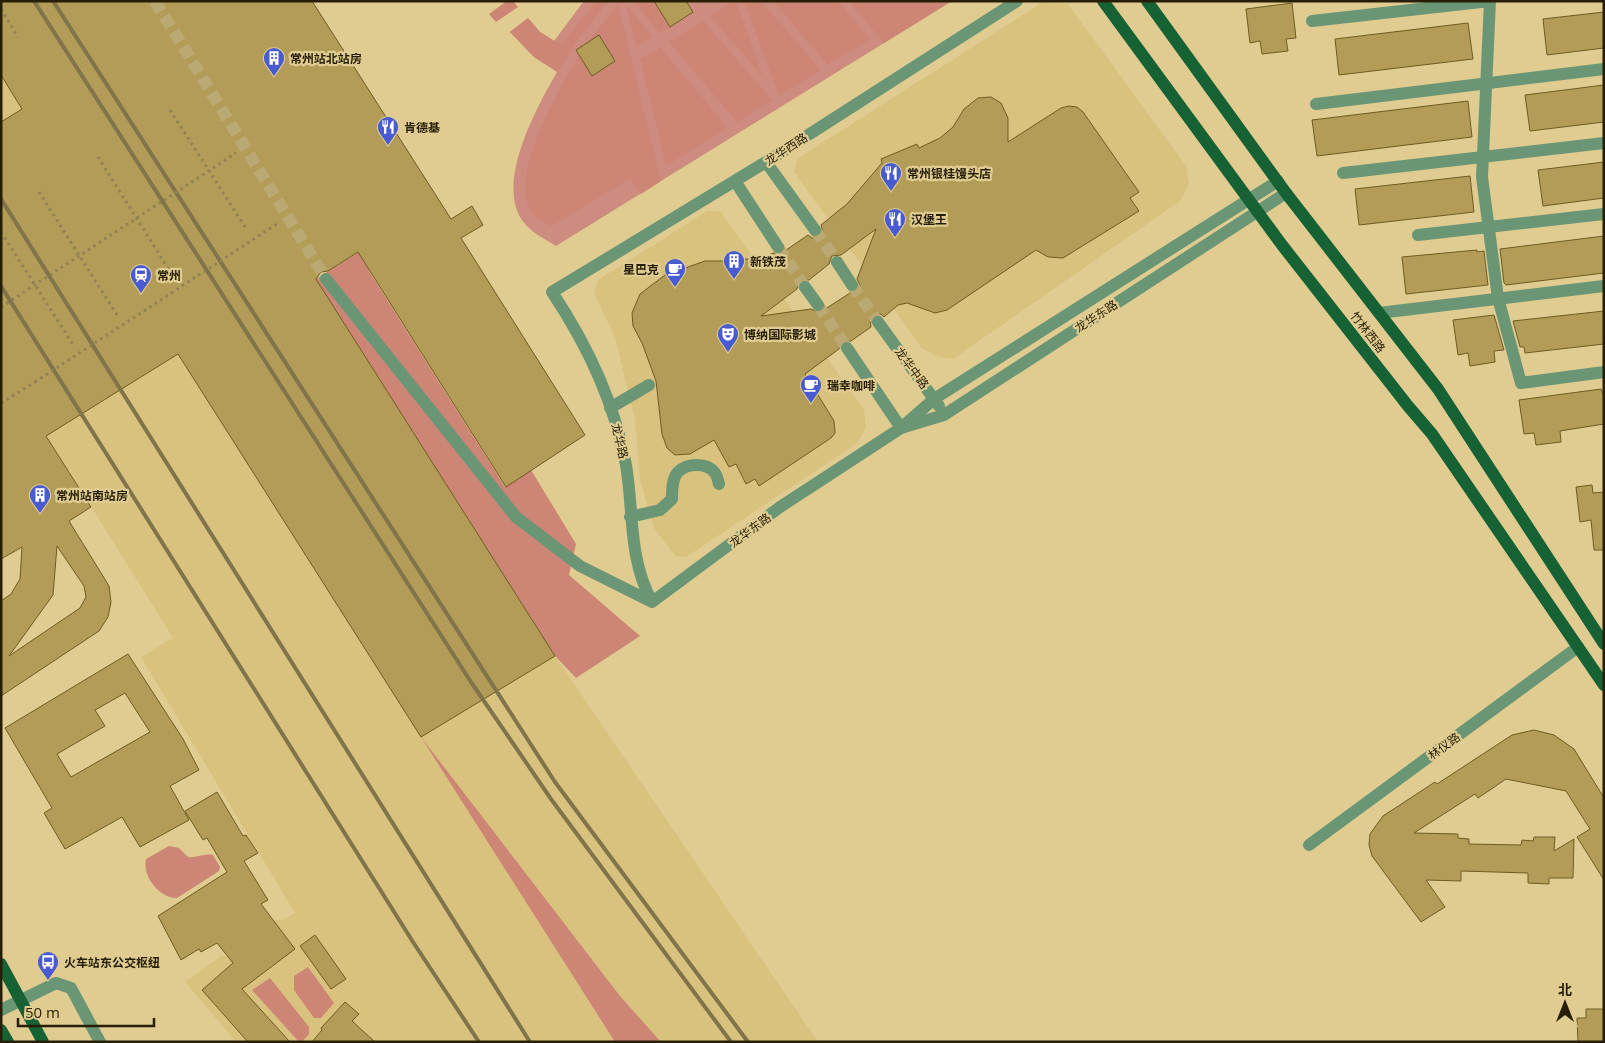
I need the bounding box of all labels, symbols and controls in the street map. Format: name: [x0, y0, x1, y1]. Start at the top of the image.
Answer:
building icon: 常州站北站房: [262, 46, 286, 77]
place label: 常州站北站房: [290, 50, 362, 67]
restaurant icon: 肯德基: [376, 115, 400, 146]
place label: 肯德基: [404, 119, 440, 136]
street label: 龙华西路: [761, 129, 811, 169]
restaurant icon: 常州银桂馒头店: [879, 161, 903, 192]
place label: 常州银桂馒头店: [907, 165, 991, 182]
restaurant icon: 汉堡王: [883, 207, 907, 238]
place label: 汉堡王: [911, 211, 947, 228]
building icon: 新铁茂: [722, 249, 746, 280]
place label: 新铁茂: [750, 253, 786, 270]
cafe icon: 星巴克: [663, 257, 687, 288]
place label: 星巴克: [623, 261, 659, 278]
station icon: 常州: [129, 263, 153, 294]
place label: 常州: [157, 267, 181, 284]
street label: 龙华东路: [1071, 296, 1121, 336]
street label: 竹林西路: [1347, 308, 1389, 356]
theatre icon: 博纳国际影城: [716, 322, 740, 353]
place label: 博纳国际影城: [744, 326, 816, 343]
street label: 龙华中路: [891, 344, 933, 392]
cafe icon: 瑞幸咖啡: [799, 373, 823, 404]
place label: 瑞幸咖啡: [827, 377, 875, 394]
street label: 龙华路: [608, 422, 632, 460]
building icon: 常州站南站房: [28, 483, 52, 514]
place label: 常州站南站房: [56, 487, 128, 504]
street label: 龙华东路: [726, 509, 774, 551]
street label: 林仪路: [1424, 729, 1464, 763]
bus stop icon: 火车站东公交枢纽: [36, 950, 60, 981]
place label: 火车站东公交枢纽: [64, 954, 160, 971]
north arrow: [1540, 978, 1590, 1028]
text: 北: [1558, 980, 1572, 999]
scale bar: [18, 996, 154, 1028]
text: 50 m: [25, 1002, 60, 1022]

